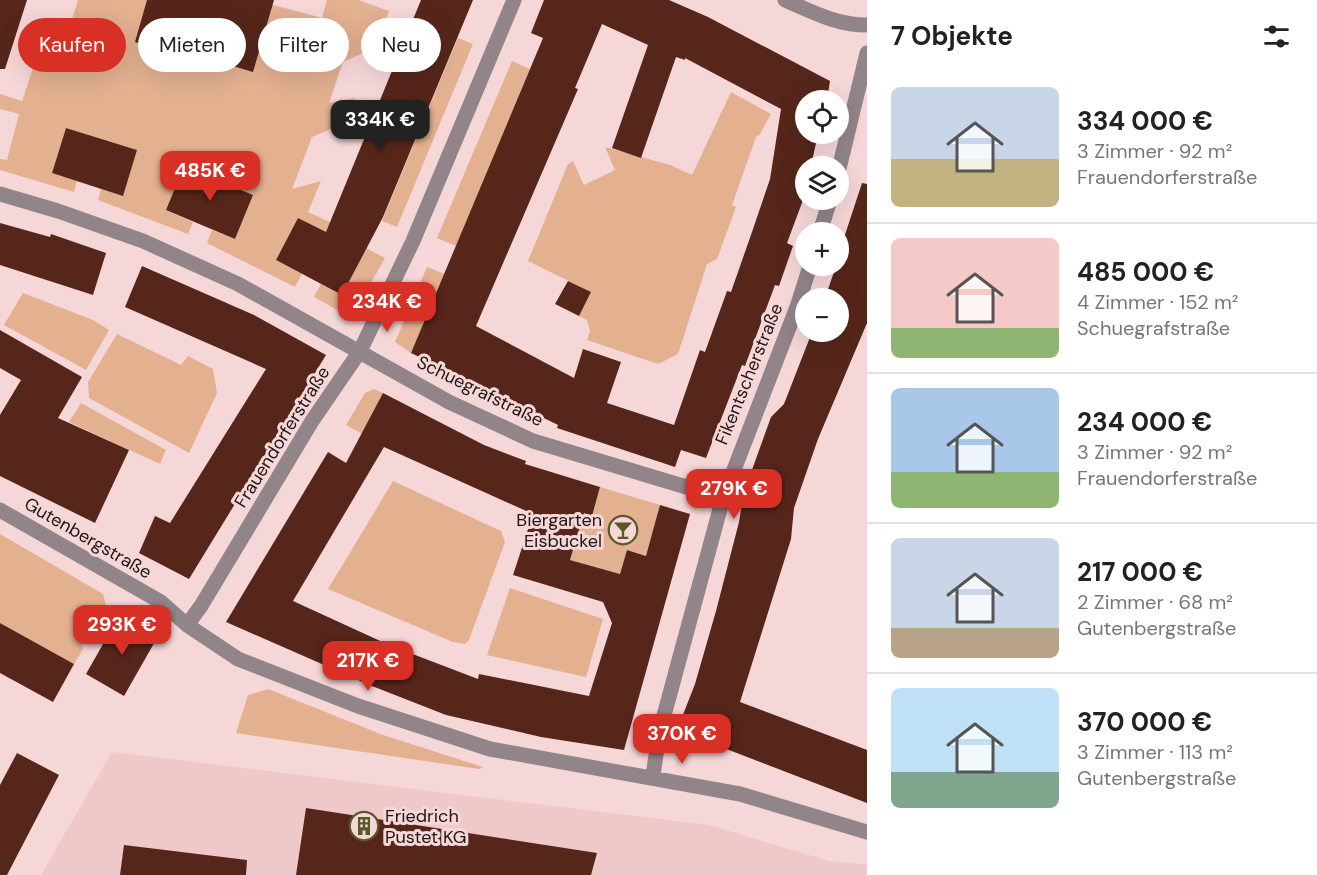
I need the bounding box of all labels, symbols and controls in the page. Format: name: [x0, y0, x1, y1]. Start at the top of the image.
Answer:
chip: Kaufen: [18, 18, 126, 72]
chip: Mieten: [138, 18, 246, 72]
chip: Filter: [258, 18, 349, 72]
chip: Neu: [361, 18, 441, 72]
text: 7 Objekte: [891, 19, 1013, 53]
icon: filters: [1260, 20, 1293, 53]
map controls: [795, 90, 849, 342]
button: locate: [795, 90, 849, 144]
pin: 334K €: [331, 100, 429, 151]
text: 334 000 €: [1077, 104, 1213, 138]
text: 334K €: [345, 106, 415, 132]
icon: home: [939, 111, 1011, 183]
text: 3 Zimmer · 92 m²: [1077, 138, 1232, 164]
pin: 485K €: [161, 151, 259, 202]
button: layers: [795, 156, 849, 210]
text: 485K €: [174, 157, 246, 183]
text: Frauendorferstraße: [1077, 164, 1257, 190]
button: +: [795, 222, 849, 276]
text: 485 000 €: [1077, 255, 1214, 289]
icon: home: [939, 262, 1011, 334]
pin: 234K €: [338, 282, 436, 333]
text: 234K €: [352, 288, 422, 314]
button: −: [795, 288, 849, 342]
text: 4 Zimmer · 152 m²: [1077, 289, 1238, 315]
street label: Fikentscherstraße: [710, 300, 788, 448]
text: Schuegrafstraße: [1077, 315, 1230, 341]
street label: Schuegrafstraße: [413, 350, 547, 432]
street label: Frauendorferstraße: [229, 362, 335, 512]
text: 234 000 €: [1077, 405, 1212, 439]
icon: home: [939, 412, 1011, 484]
text: 3 Zimmer · 92 m²: [1077, 439, 1232, 465]
text: Frauendorferstraße: [1077, 465, 1257, 491]
pin: 279K €: [685, 469, 783, 520]
text: 279K €: [700, 475, 768, 501]
street label: Gutenbergstraße: [20, 492, 156, 584]
place label: Biergarten Eisbuckel: [516, 508, 602, 553]
bar icon: Biergarten Eisbuckel: [607, 514, 639, 546]
text: 217 000 €: [1077, 555, 1203, 589]
icon: home: [939, 562, 1011, 634]
text: 2 Zimmer · 68 m²: [1077, 589, 1233, 615]
pin: 293K €: [73, 605, 171, 656]
text: 293K €: [87, 611, 157, 637]
text: Gutenbergstraße: [1077, 615, 1236, 641]
pin: 217K €: [319, 641, 417, 692]
text: 217K €: [336, 647, 400, 673]
text: 370 000 €: [1077, 705, 1212, 739]
icon: home: [939, 712, 1011, 784]
pin: 370K €: [633, 714, 731, 765]
text: 370K €: [647, 720, 717, 746]
text: 3 Zimmer · 113 m²: [1077, 739, 1233, 765]
text: Gutenbergstraße: [1077, 765, 1236, 791]
place label: Friedrich Pustet KG: [385, 804, 466, 849]
building icon: Friedrich Pustet KG: [348, 810, 380, 842]

